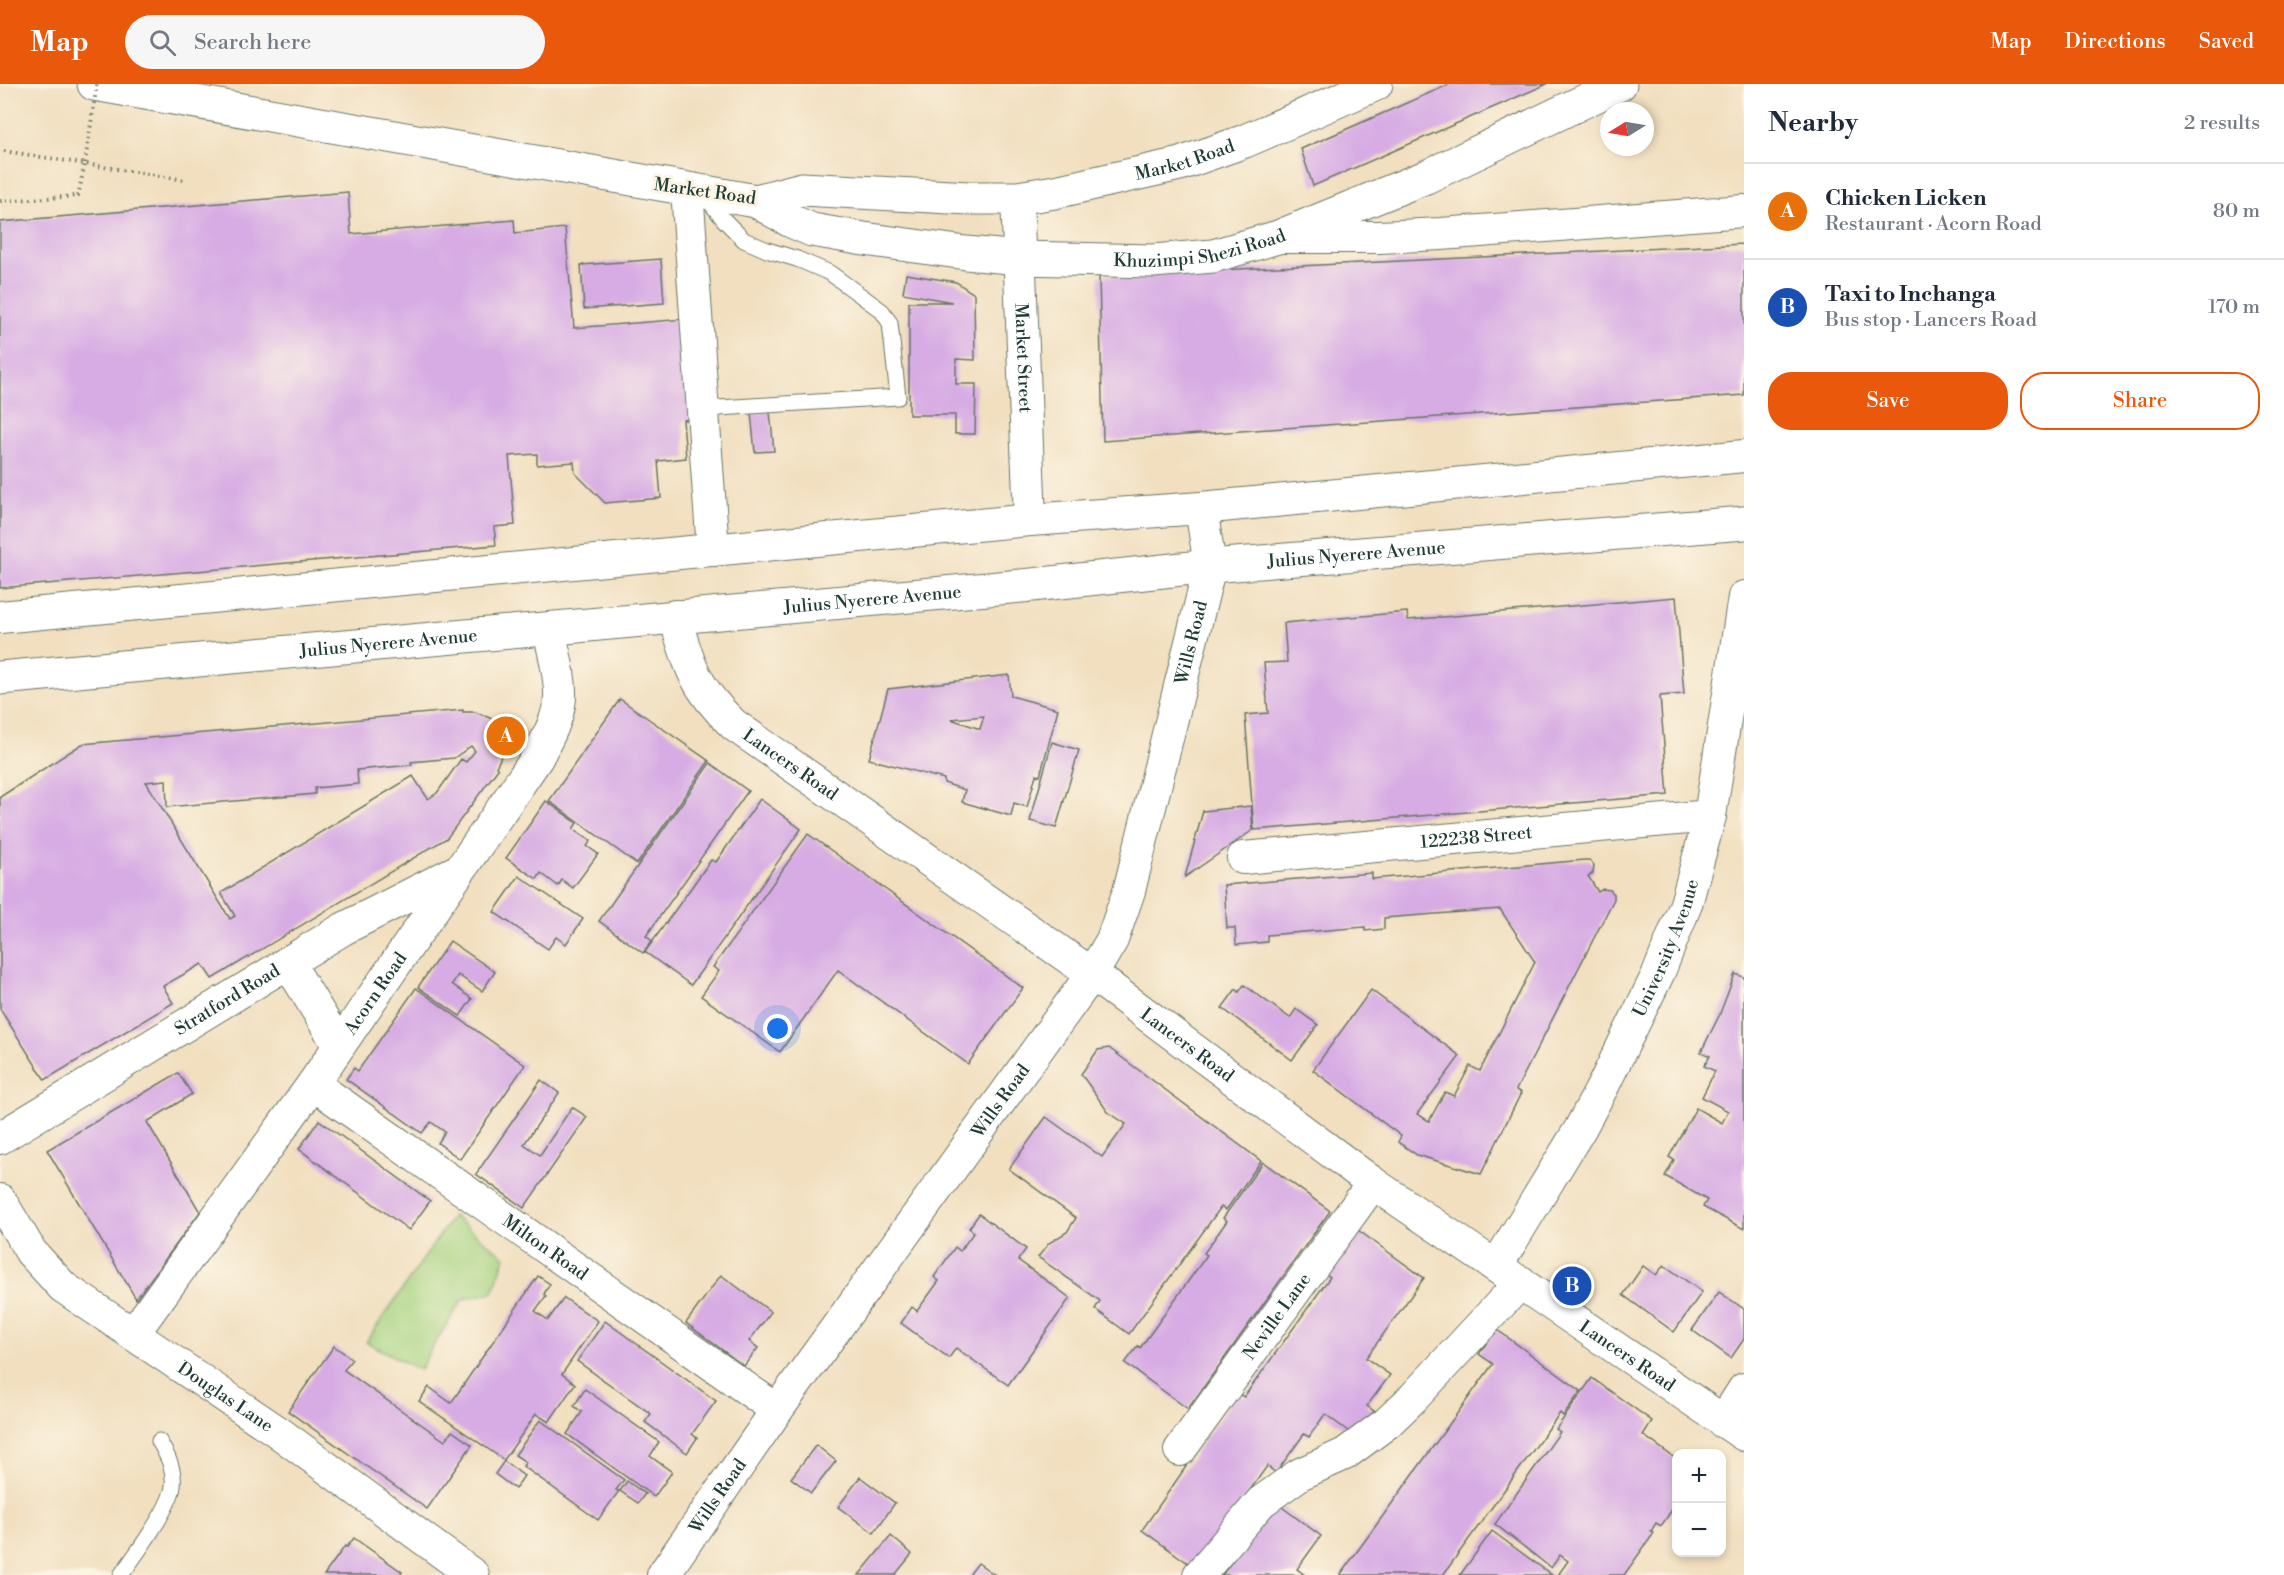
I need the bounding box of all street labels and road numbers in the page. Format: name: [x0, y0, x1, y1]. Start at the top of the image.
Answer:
street label: Market Road: [1133, 134, 1238, 186]
street label: Market Road: [652, 173, 758, 210]
street label: Khuzimpi Shezi Road: [1113, 224, 1290, 273]
street label: Market Street: [1009, 302, 1037, 414]
street label: Julius Nyerere Avenue: [1265, 536, 1446, 573]
street label: Julius Nyerere Avenue: [782, 580, 962, 619]
street label: Wills Road: [1170, 597, 1213, 688]
street label: Julius Nyerere Avenue: [298, 624, 478, 663]
street label: Lancers Road: [738, 724, 843, 806]
street label: 122238 Street: [1419, 821, 1534, 854]
street label: University Avenue: [1628, 877, 1704, 1021]
street label: Acorn Road: [339, 947, 413, 1040]
street label: Stratford Road: [170, 959, 285, 1041]
street label: Lancers Road: [1136, 1003, 1239, 1088]
street label: Wills Road: [966, 1059, 1036, 1143]
street label: Milton Road: [498, 1210, 593, 1286]
street label: Neville Lane: [1238, 1269, 1316, 1364]
street label: Lancers Road: [1575, 1316, 1680, 1397]
street label: Douglas Lane: [173, 1357, 278, 1437]
street label: Wills Road: [684, 1454, 752, 1539]

